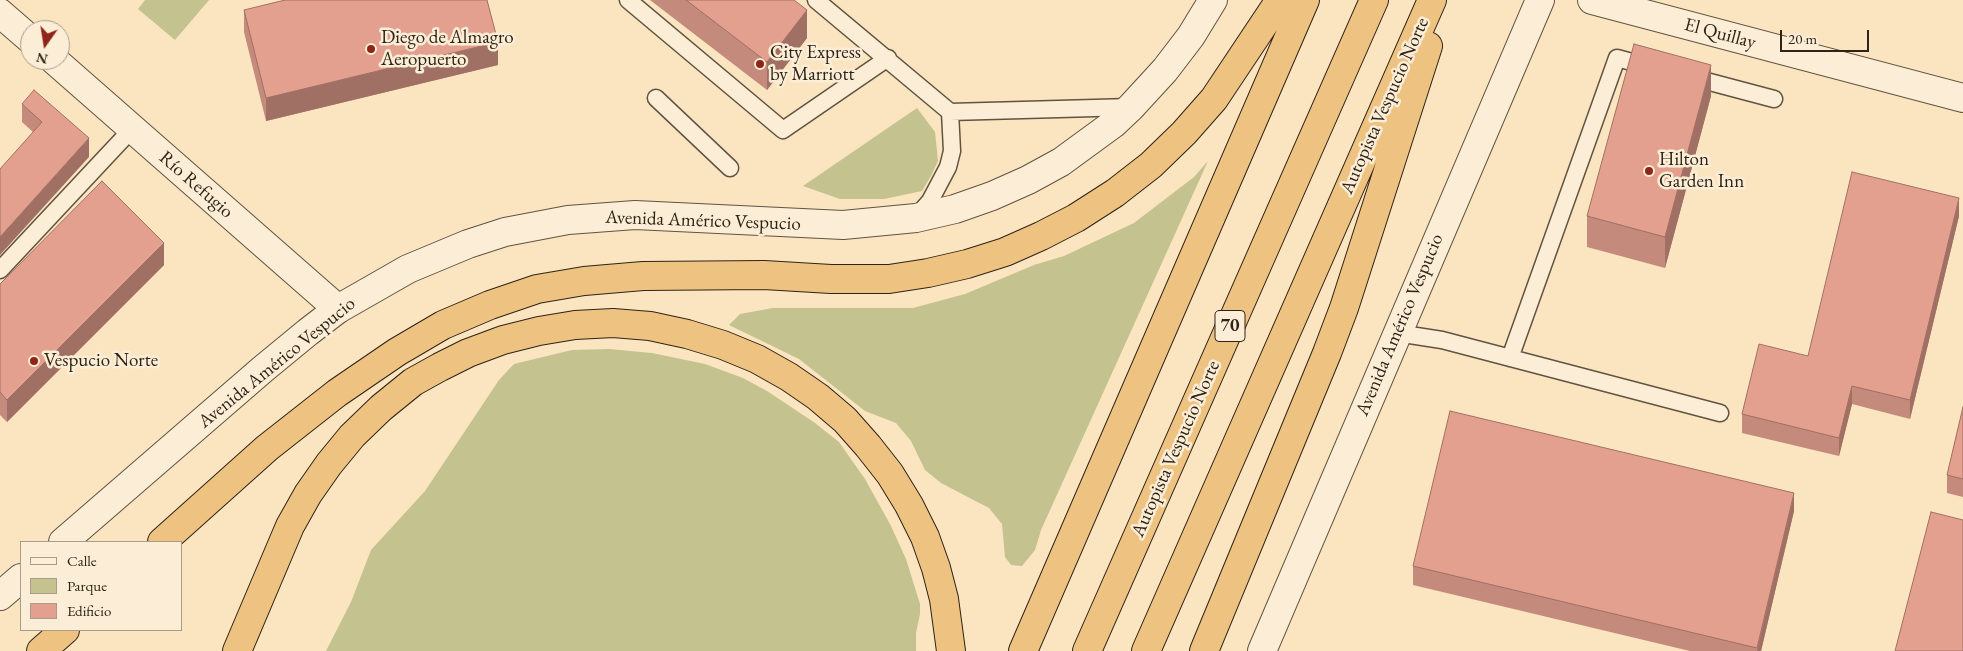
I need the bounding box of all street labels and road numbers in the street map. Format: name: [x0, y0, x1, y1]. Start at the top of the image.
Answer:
street label: Autopista Vespucio Norte: [1336, 14, 1434, 198]
street label: El Quillay: [1682, 14, 1758, 54]
street label: Río Refugio: [154, 147, 238, 223]
street label: Avenida Américo Vespucio: [605, 206, 801, 236]
street label: Avenida Américo Vespucio: [1351, 230, 1449, 420]
street label: Avenida Américo Vespucio: [194, 293, 360, 433]
road number: 70: [1215, 310, 1245, 342]
street label: Autopista Vespucio Norte: [1127, 357, 1225, 541]

